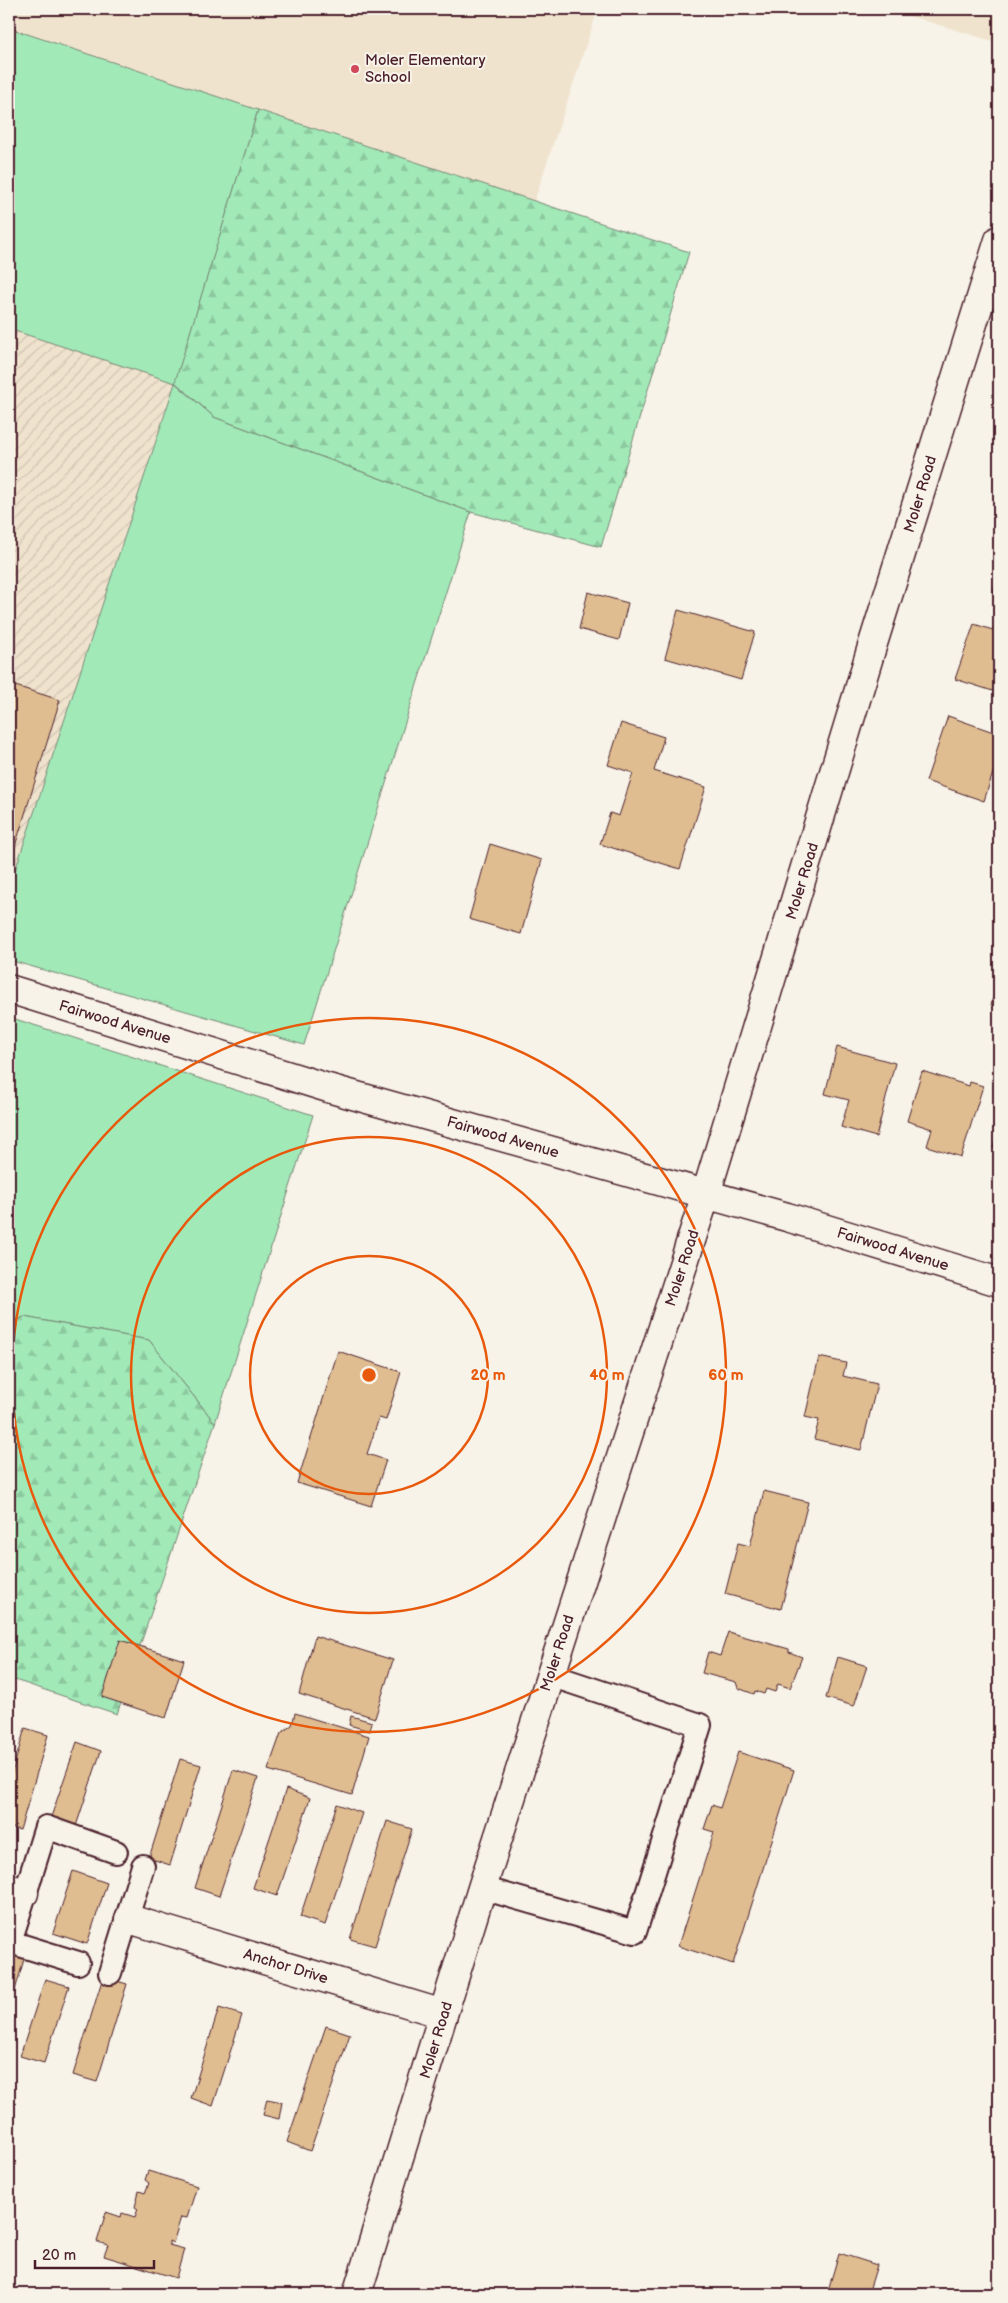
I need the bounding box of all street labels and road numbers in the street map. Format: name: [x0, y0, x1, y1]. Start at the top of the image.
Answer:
street label: Moler Road: [900, 453, 941, 535]
street label: Moler Road: [782, 840, 823, 922]
street label: Fairwood Avenue: [57, 996, 173, 1049]
street label: Fairwood Avenue: [445, 1112, 561, 1163]
street label: Fairwood Avenue: [835, 1223, 951, 1276]
street label: Moler Road: [661, 1227, 704, 1309]
street label: Moler Road: [536, 1612, 579, 1694]
street label: Anchor Drive: [241, 1945, 330, 1988]
street label: Moler Road: [416, 1999, 457, 2081]

